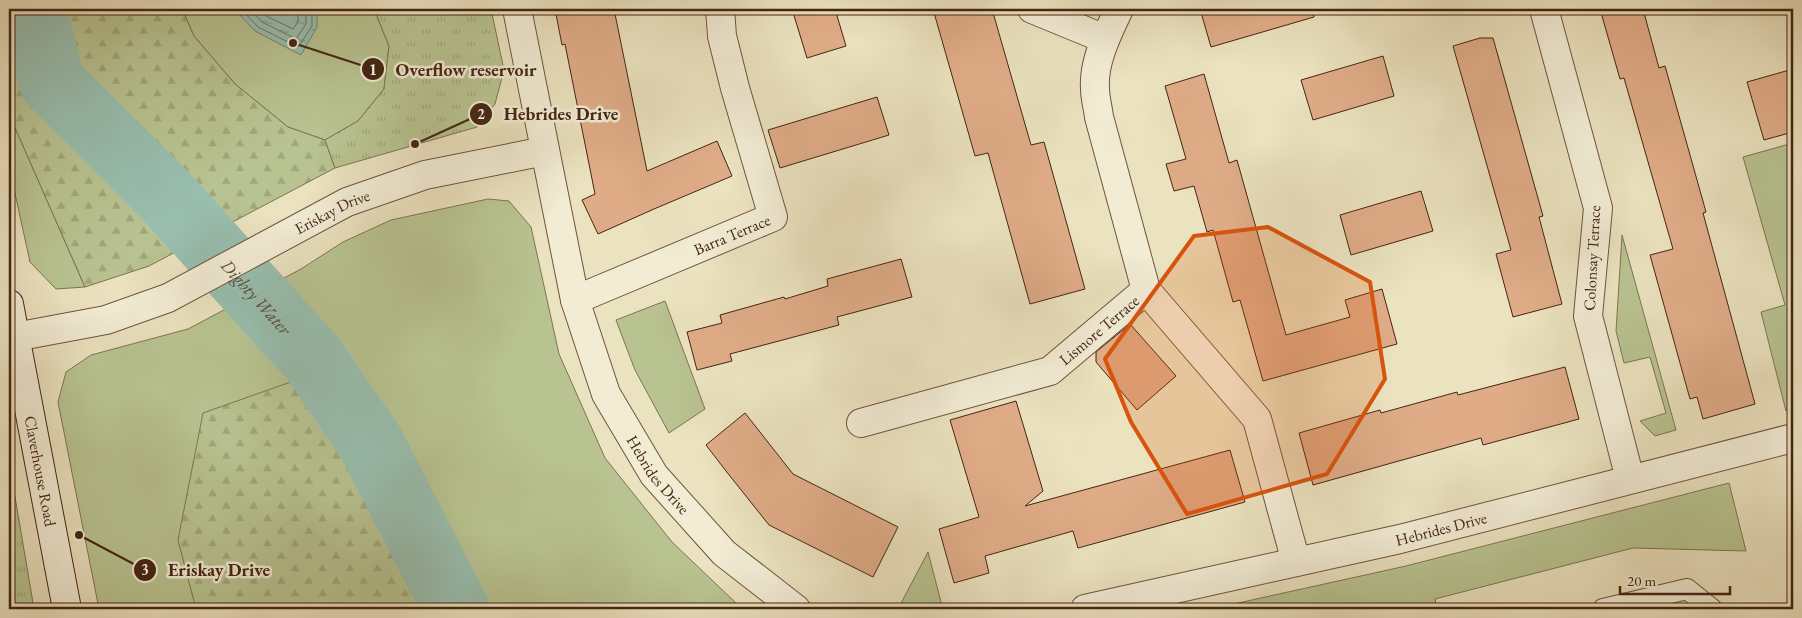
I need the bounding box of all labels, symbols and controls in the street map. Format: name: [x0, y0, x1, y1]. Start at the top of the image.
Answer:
callout: Overflow reservoir: [361, 53, 547, 86]
text: Overflow reservoir: [396, 58, 537, 81]
text: 1: [369, 60, 377, 79]
callout: Hebrides Drive: [469, 97, 629, 130]
text: Hebrides Drive: [504, 102, 619, 125]
text: 2: [477, 104, 485, 123]
street label: Eriskay Drive: [291, 184, 373, 239]
street label: Colonsay Terrace: [1579, 205, 1605, 311]
street label: Barra Terrace: [690, 209, 773, 260]
water label: Dighty Water: [216, 253, 298, 340]
street label: Lismore Terrace: [1054, 290, 1143, 370]
street label: Claverhouse Road: [20, 414, 62, 529]
street label: Hebrides Drive: [622, 431, 695, 518]
street label: Hebrides Drive: [1393, 507, 1489, 550]
callout: Eriskay Drive: [133, 553, 280, 586]
text: Eriskay Drive: [168, 558, 271, 581]
text: 3: [141, 560, 149, 579]
scale bar: [1620, 563, 1730, 595]
text: 20 m: [1627, 571, 1656, 590]

